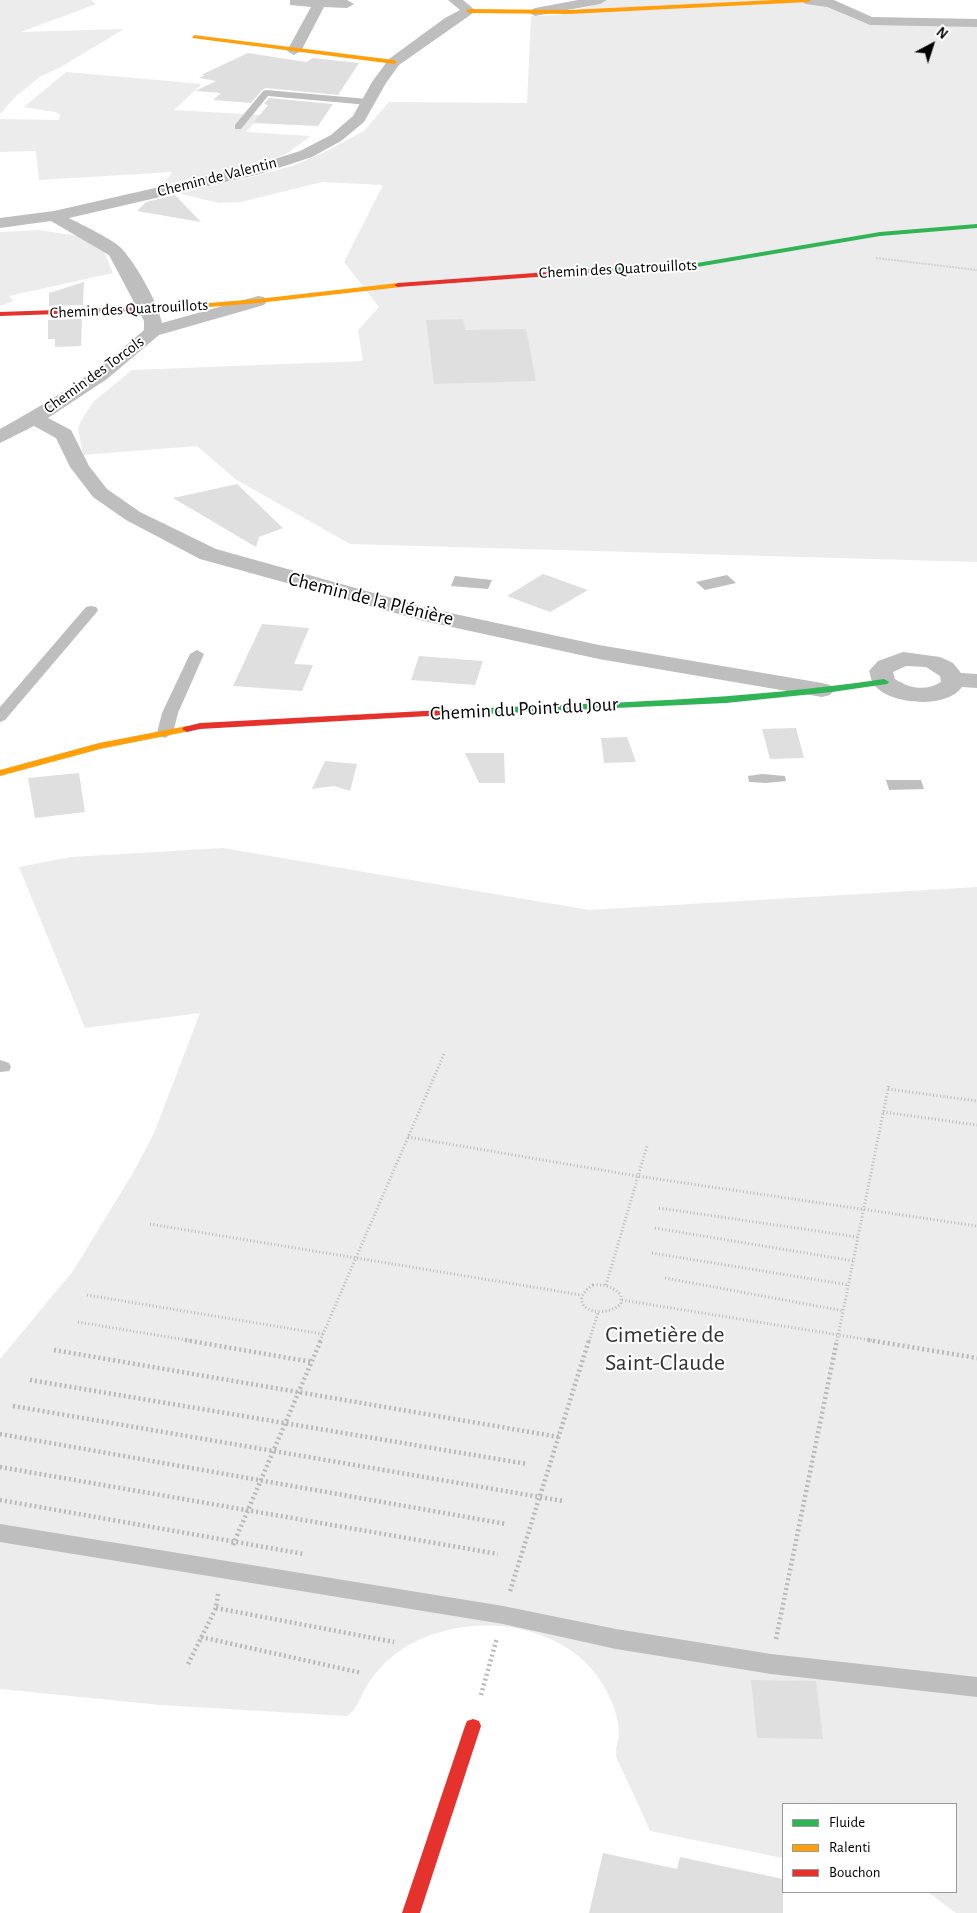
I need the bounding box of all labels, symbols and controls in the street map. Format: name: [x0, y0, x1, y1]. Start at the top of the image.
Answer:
north arrow: [907, 20, 957, 70]
text: N: [933, 25, 950, 42]
street label: Chemin de Valentin: [155, 153, 279, 201]
street label: Chemin des Quatrouillots: [538, 255, 698, 283]
street label: Chemin des Quatrouillots: [49, 295, 209, 323]
street label: Chemin des Torcols: [40, 332, 148, 418]
street label: Chemin de la Plénière: [286, 567, 456, 631]
street label: Chemin du Point du Jour: [429, 692, 619, 726]
park label: Cimetière de Saint-Claude: [605, 1321, 725, 1377]
legend: [782, 1803, 957, 1893]
text: Fluide: [829, 1815, 865, 1830]
text: Ralenti: [829, 1840, 871, 1855]
text: Bouchon: [829, 1865, 880, 1880]

